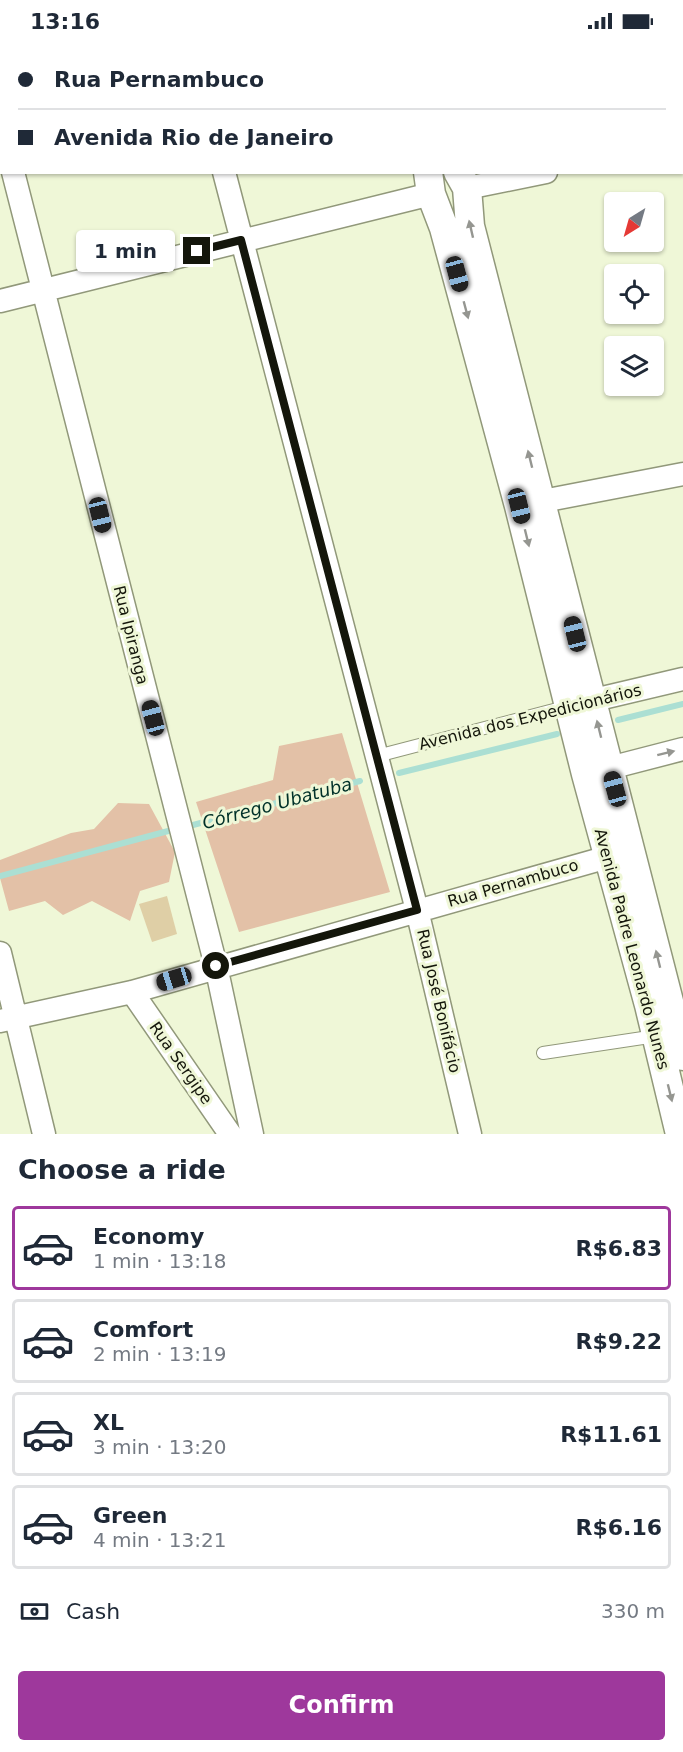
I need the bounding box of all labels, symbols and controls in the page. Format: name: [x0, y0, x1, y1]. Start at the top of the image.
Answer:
text: 13:16: [30, 9, 100, 34]
text: Rua Pernambuco: [54, 67, 264, 92]
text: Avenida Rio de Janeiro: [54, 125, 334, 150]
north arrow: [604, 192, 664, 252]
map controls: [604, 192, 664, 396]
one-way arrow: [466, 220, 475, 239]
callout: 1 min: [77, 230, 176, 272]
route end: [183, 237, 210, 264]
text: 1 min: [94, 239, 157, 263]
car: [444, 254, 470, 294]
button: locate: [604, 264, 664, 324]
one-way arrow: [462, 300, 472, 319]
button: layers: [604, 336, 664, 396]
one-way arrow: [524, 450, 534, 468]
car: [506, 486, 532, 526]
car: [87, 495, 113, 535]
one-way arrow: [523, 529, 533, 548]
street label: Rua Ipiranga: [110, 584, 152, 686]
car: [562, 614, 588, 654]
street label: Avenida dos Expedicionários: [417, 680, 643, 754]
car: [140, 698, 166, 738]
one-way arrow: [594, 720, 604, 738]
one-way arrow: [657, 748, 676, 758]
car: [602, 769, 628, 809]
water label: Córrego Ubatuba: [200, 773, 354, 833]
street label: Avenida Padre Leonardo Nunes: [591, 826, 673, 1072]
street label: Rua Pernambuco: [445, 855, 581, 911]
street label: Rua José Bonifácio: [413, 927, 465, 1075]
one-way arrow: [653, 950, 662, 968]
route start: [202, 952, 229, 979]
car: [154, 965, 194, 993]
street label: Rua Sergipe: [146, 1018, 216, 1108]
one-way arrow: [666, 1084, 675, 1103]
text: Choose a ride: [18, 1154, 226, 1185]
icon: car: [21, 1221, 75, 1275]
text: Economy: [93, 1224, 204, 1249]
text: R$6.83: [575, 1236, 662, 1261]
text: 1 min · 13:18: [93, 1249, 227, 1273]
icon: car: [21, 1314, 75, 1368]
text: Comfort: [93, 1317, 193, 1342]
text: R$9.22: [575, 1329, 662, 1354]
text: 2 min · 13:19: [93, 1342, 227, 1366]
icon: car: [21, 1407, 75, 1461]
text: XL: [93, 1410, 124, 1435]
text: R$11.61: [560, 1422, 662, 1447]
text: 3 min · 13:20: [93, 1435, 227, 1459]
icon: car: [21, 1500, 75, 1554]
text: Green: [93, 1503, 167, 1528]
text: R$6.16: [575, 1515, 662, 1540]
text: 4 min · 13:21: [93, 1528, 227, 1552]
icon: cash: [18, 1595, 51, 1628]
text: Cash: [66, 1599, 120, 1624]
text: 330 m: [601, 1599, 665, 1623]
button: Confirm: [18, 1671, 665, 1740]

